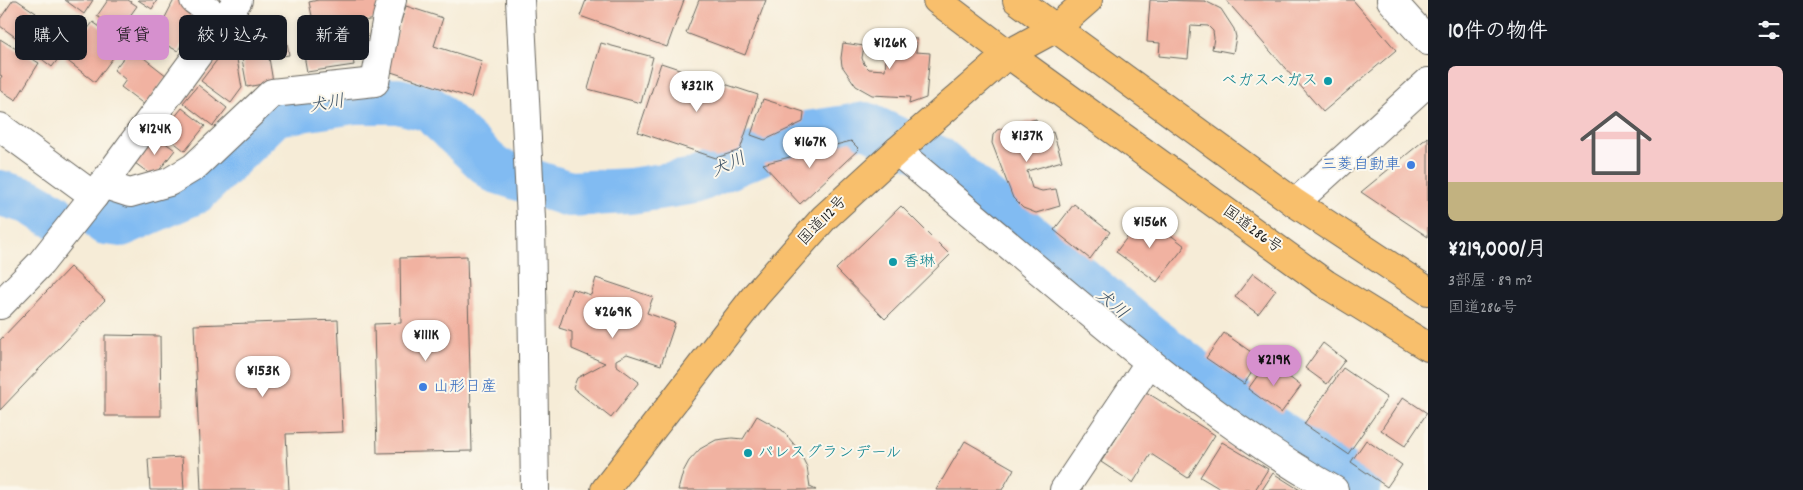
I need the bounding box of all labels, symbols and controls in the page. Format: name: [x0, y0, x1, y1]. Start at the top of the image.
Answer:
chip: 購入: [15, 15, 87, 60]
chip: 賃貸: [97, 15, 169, 60]
chip: 絞り込み: [179, 15, 287, 60]
chip: 新着: [297, 15, 369, 60]
icon: filters: [1755, 16, 1783, 44]
text: 10件の物件: [1448, 18, 1548, 48]
pin: ¥126K: [855, 28, 925, 70]
text: ¥126K: [873, 32, 907, 55]
pin: ¥321K: [662, 70, 732, 113]
place label: ベガスベガス: [1221, 70, 1318, 93]
text: ¥321K: [681, 75, 713, 98]
marker: ベガスベガス: [1322, 75, 1334, 87]
water label: 犬川: [307, 90, 347, 120]
icon: home: [1571, 98, 1661, 188]
pin: ¥124K: [120, 114, 190, 156]
text: ¥124K: [139, 118, 171, 141]
pin: ¥137K: [992, 120, 1062, 163]
text: ¥137K: [1011, 125, 1043, 148]
pin: ¥167K: [775, 126, 845, 169]
text: ¥167K: [794, 131, 826, 154]
water label: 犬川: [707, 147, 751, 185]
place label: 三菱自動車: [1321, 154, 1401, 177]
marker: 三菱自動車: [1405, 159, 1417, 171]
street label: 国道112号: [793, 191, 853, 251]
street label: 国道286号: [1217, 200, 1287, 260]
pin: ¥156K: [1115, 206, 1185, 249]
text: ¥156K: [1133, 211, 1167, 234]
text: ¥219,000/月: [1448, 236, 1547, 266]
place label: 香琳: [903, 251, 935, 274]
marker: 香琳: [887, 256, 899, 268]
text: 3部屋 · 89 m²: [1448, 270, 1532, 293]
water label: 犬川: [1089, 284, 1133, 326]
pin: ¥269K: [578, 296, 648, 339]
text: 国道286号: [1448, 297, 1517, 320]
text: ¥269K: [594, 301, 632, 324]
pin: ¥111K: [391, 320, 461, 362]
text: ¥111K: [413, 324, 439, 347]
pin: ¥219K: [1239, 344, 1309, 387]
text: ¥219K: [1258, 349, 1290, 372]
pin: ¥153K: [228, 356, 298, 398]
text: ¥153K: [246, 360, 280, 383]
place label: 山形日産: [433, 376, 497, 399]
marker: 山形日産: [417, 381, 429, 393]
place label: パレスグランデール: [758, 442, 902, 465]
marker: パレスグランデール: [742, 447, 754, 459]

